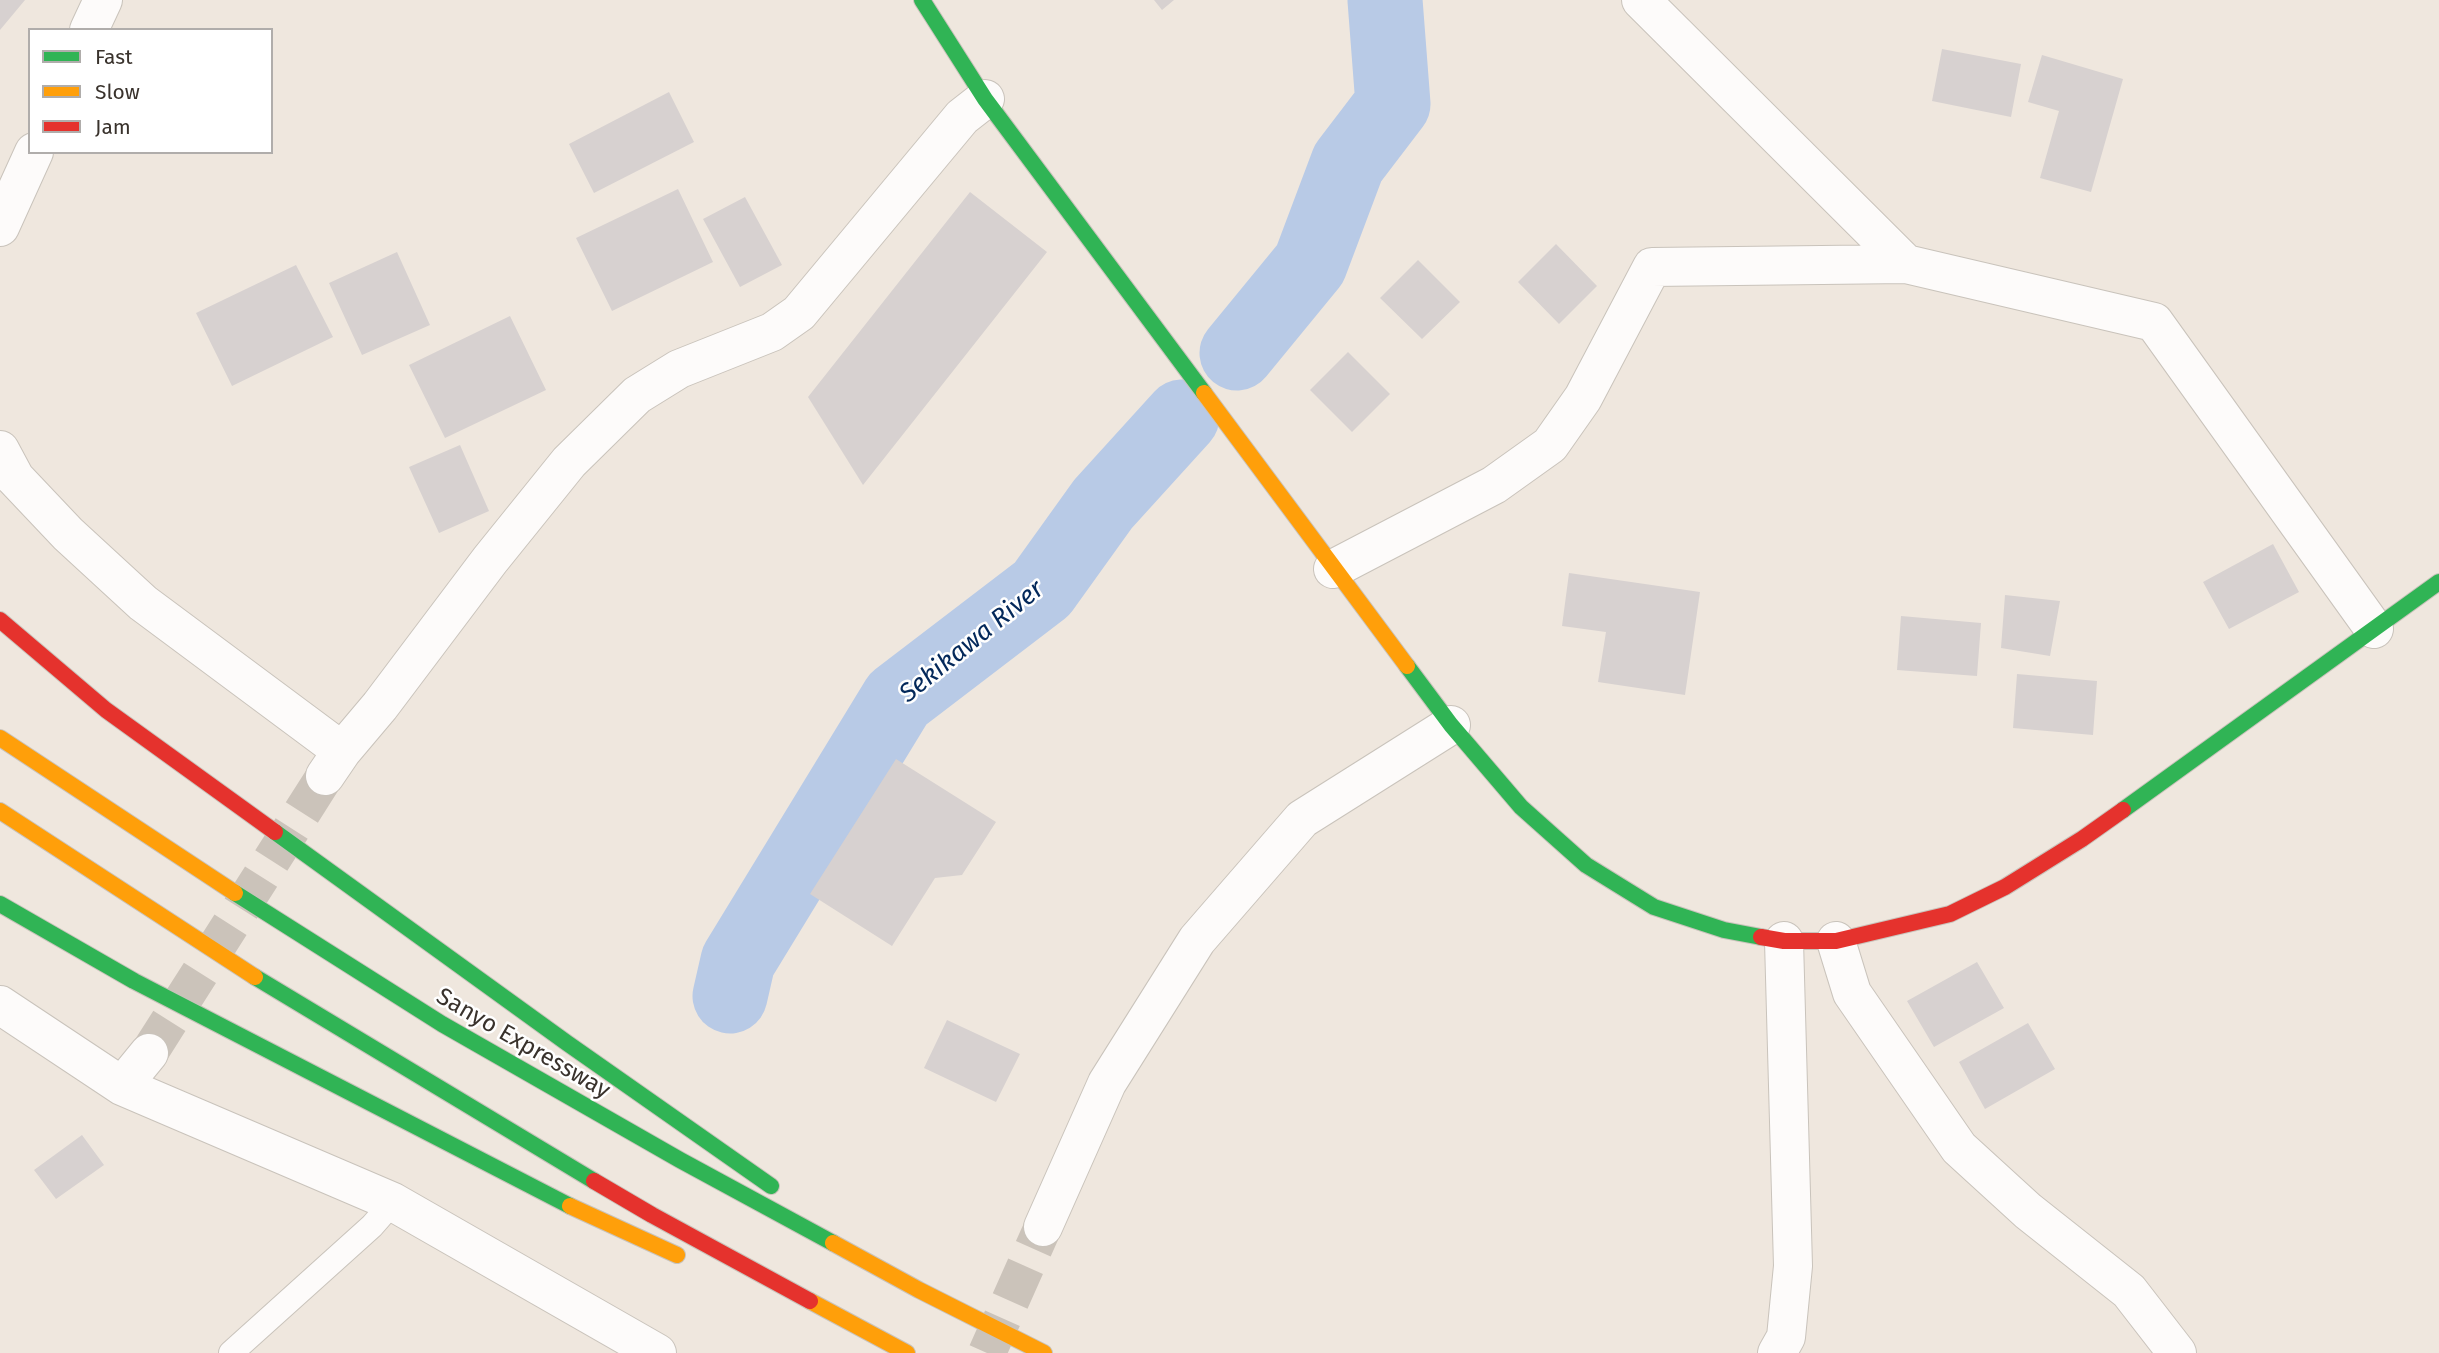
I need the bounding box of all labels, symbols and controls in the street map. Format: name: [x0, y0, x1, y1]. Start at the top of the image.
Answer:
legend: [28, 28, 273, 154]
text: Fast: [95, 44, 133, 70]
text: Slow: [95, 79, 140, 105]
text: Jam: [95, 114, 131, 140]
water label: Sekikawa River: [894, 574, 1050, 710]
street label: Sanyo Expressway: [431, 983, 615, 1105]

